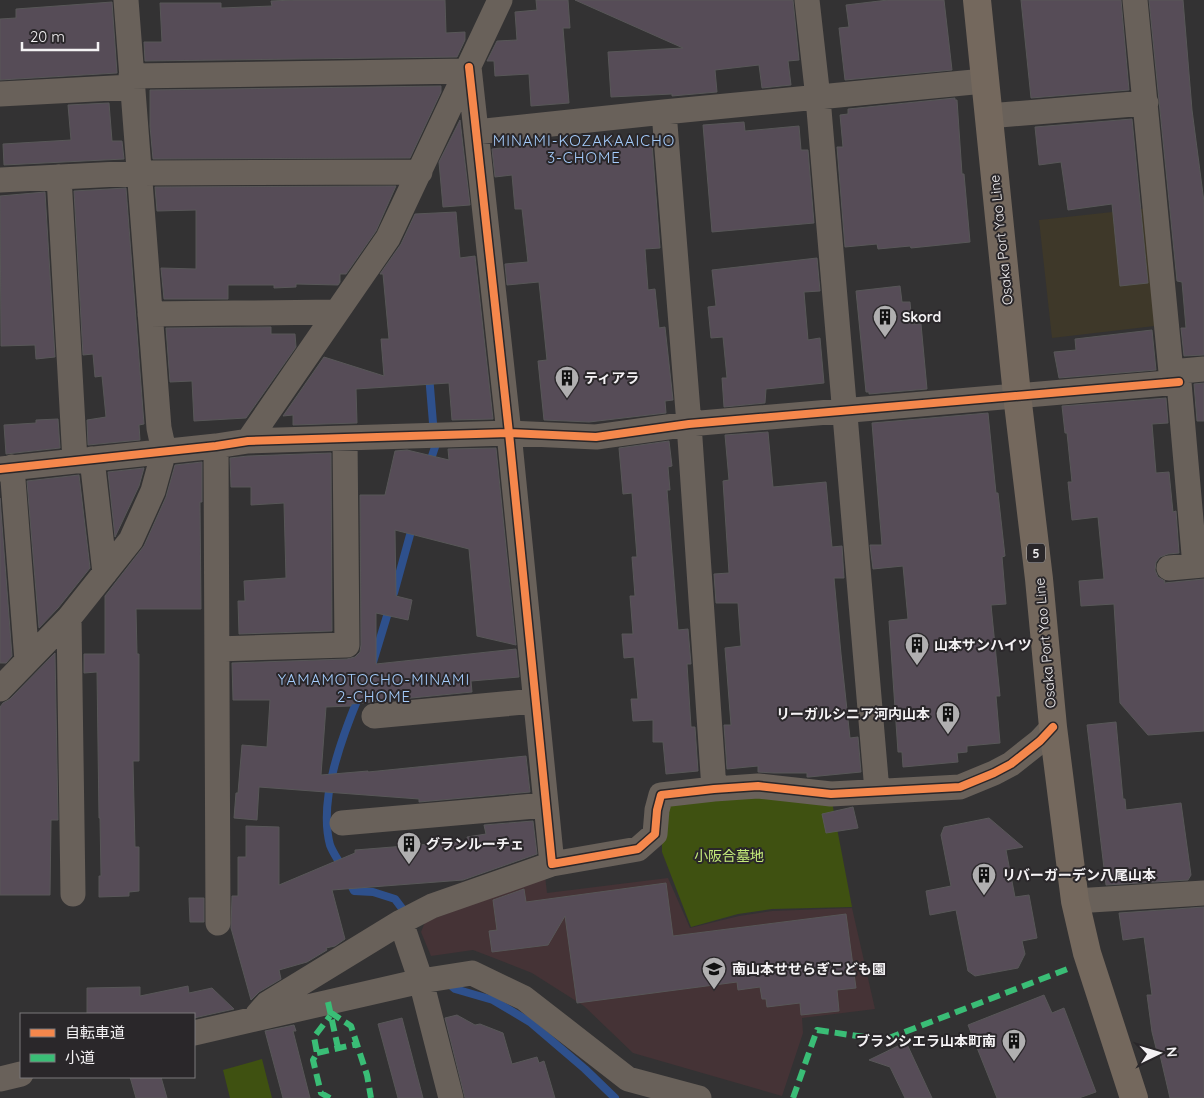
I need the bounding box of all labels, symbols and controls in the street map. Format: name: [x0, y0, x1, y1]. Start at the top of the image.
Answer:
scale bar: [22, 20, 99, 52]
text: 20 m: [30, 27, 65, 46]
district label: MINAMI-KOZAKAAICHO 3-CHOME: [493, 131, 675, 167]
street label: Osaka Port Yao Line: [985, 174, 1017, 306]
building icon: Skord: [872, 304, 898, 338]
place label: Skord: [902, 308, 941, 326]
building icon: ティアラ: [554, 365, 580, 399]
place label: ティアラ: [584, 369, 639, 387]
road number: 5: [1027, 544, 1045, 562]
street label: Osaka Port Yao Line: [1030, 577, 1060, 709]
building icon: 山本サンハイツ: [904, 632, 930, 666]
place label: 山本サンハイツ: [934, 636, 1032, 654]
district label: YAMAMOTOCHO-MINAMI 2-CHOME: [278, 670, 470, 706]
building icon: リーガルシニア河内山本: [935, 701, 961, 735]
place label: リーガルシニア河内山本: [776, 705, 930, 723]
building icon: グランルーチェ: [396, 831, 422, 865]
place label: グランルーチェ: [426, 835, 524, 853]
park label: 小阪合墓地: [694, 847, 764, 865]
building icon: リバーガーデン八尾山本: [971, 862, 997, 896]
place label: リバーガーデン八尾山本: [1002, 866, 1156, 884]
school or university icon: 南山本せせらぎこども園: [701, 956, 727, 990]
place label: 南山本せせらぎこども園: [732, 960, 886, 978]
legend: [20, 1013, 195, 1078]
text: 自転車道: [65, 1023, 125, 1042]
building icon: ブランシエラ山本町南: [1001, 1028, 1027, 1062]
north arrow: [1134, 1028, 1184, 1078]
place label: ブランシエラ山本町南: [856, 1032, 996, 1050]
text: N: [1163, 1046, 1181, 1058]
text: 小道: [65, 1048, 95, 1067]

